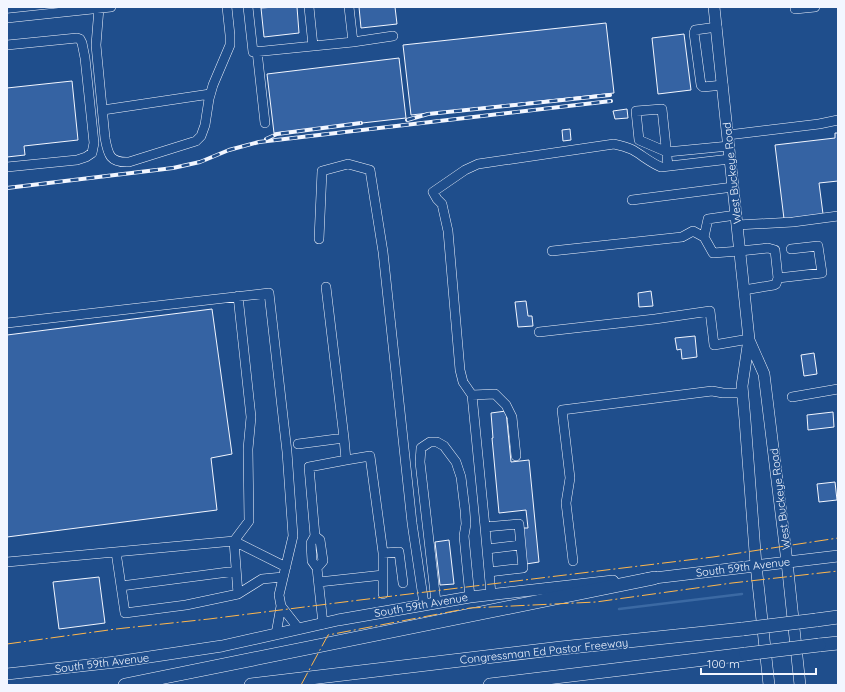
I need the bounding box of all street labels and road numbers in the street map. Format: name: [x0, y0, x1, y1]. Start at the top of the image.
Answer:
street label: West Buckeye Road: [720, 121, 744, 225]
street label: West Buckeye Road: [767, 447, 793, 551]
street label: South 59th Avenue: [695, 554, 791, 580]
street label: South 59th Avenue: [373, 590, 469, 620]
street label: Congressman Ed Pastor Freeway: [459, 635, 629, 667]
street label: South 59th Avenue: [54, 650, 150, 676]

